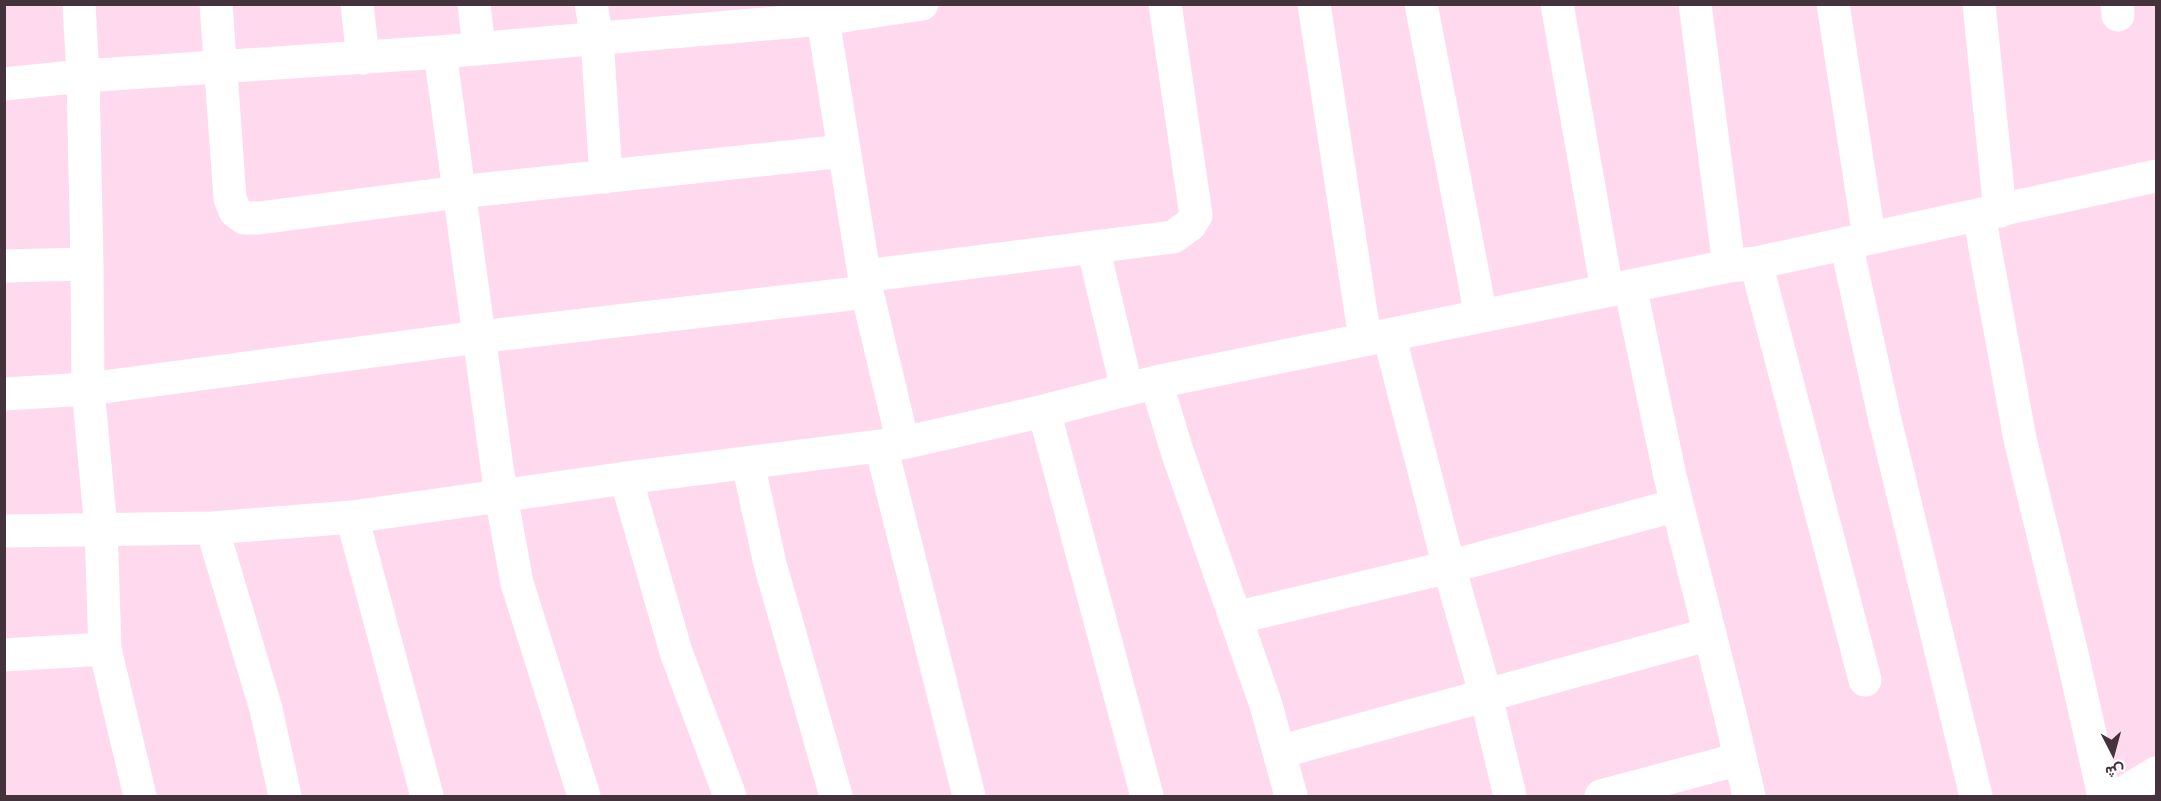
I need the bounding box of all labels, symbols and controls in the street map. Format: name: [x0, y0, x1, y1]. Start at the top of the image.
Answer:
north arrow: [2083, 723, 2143, 783]
text: ش: [2104, 761, 2125, 782]

